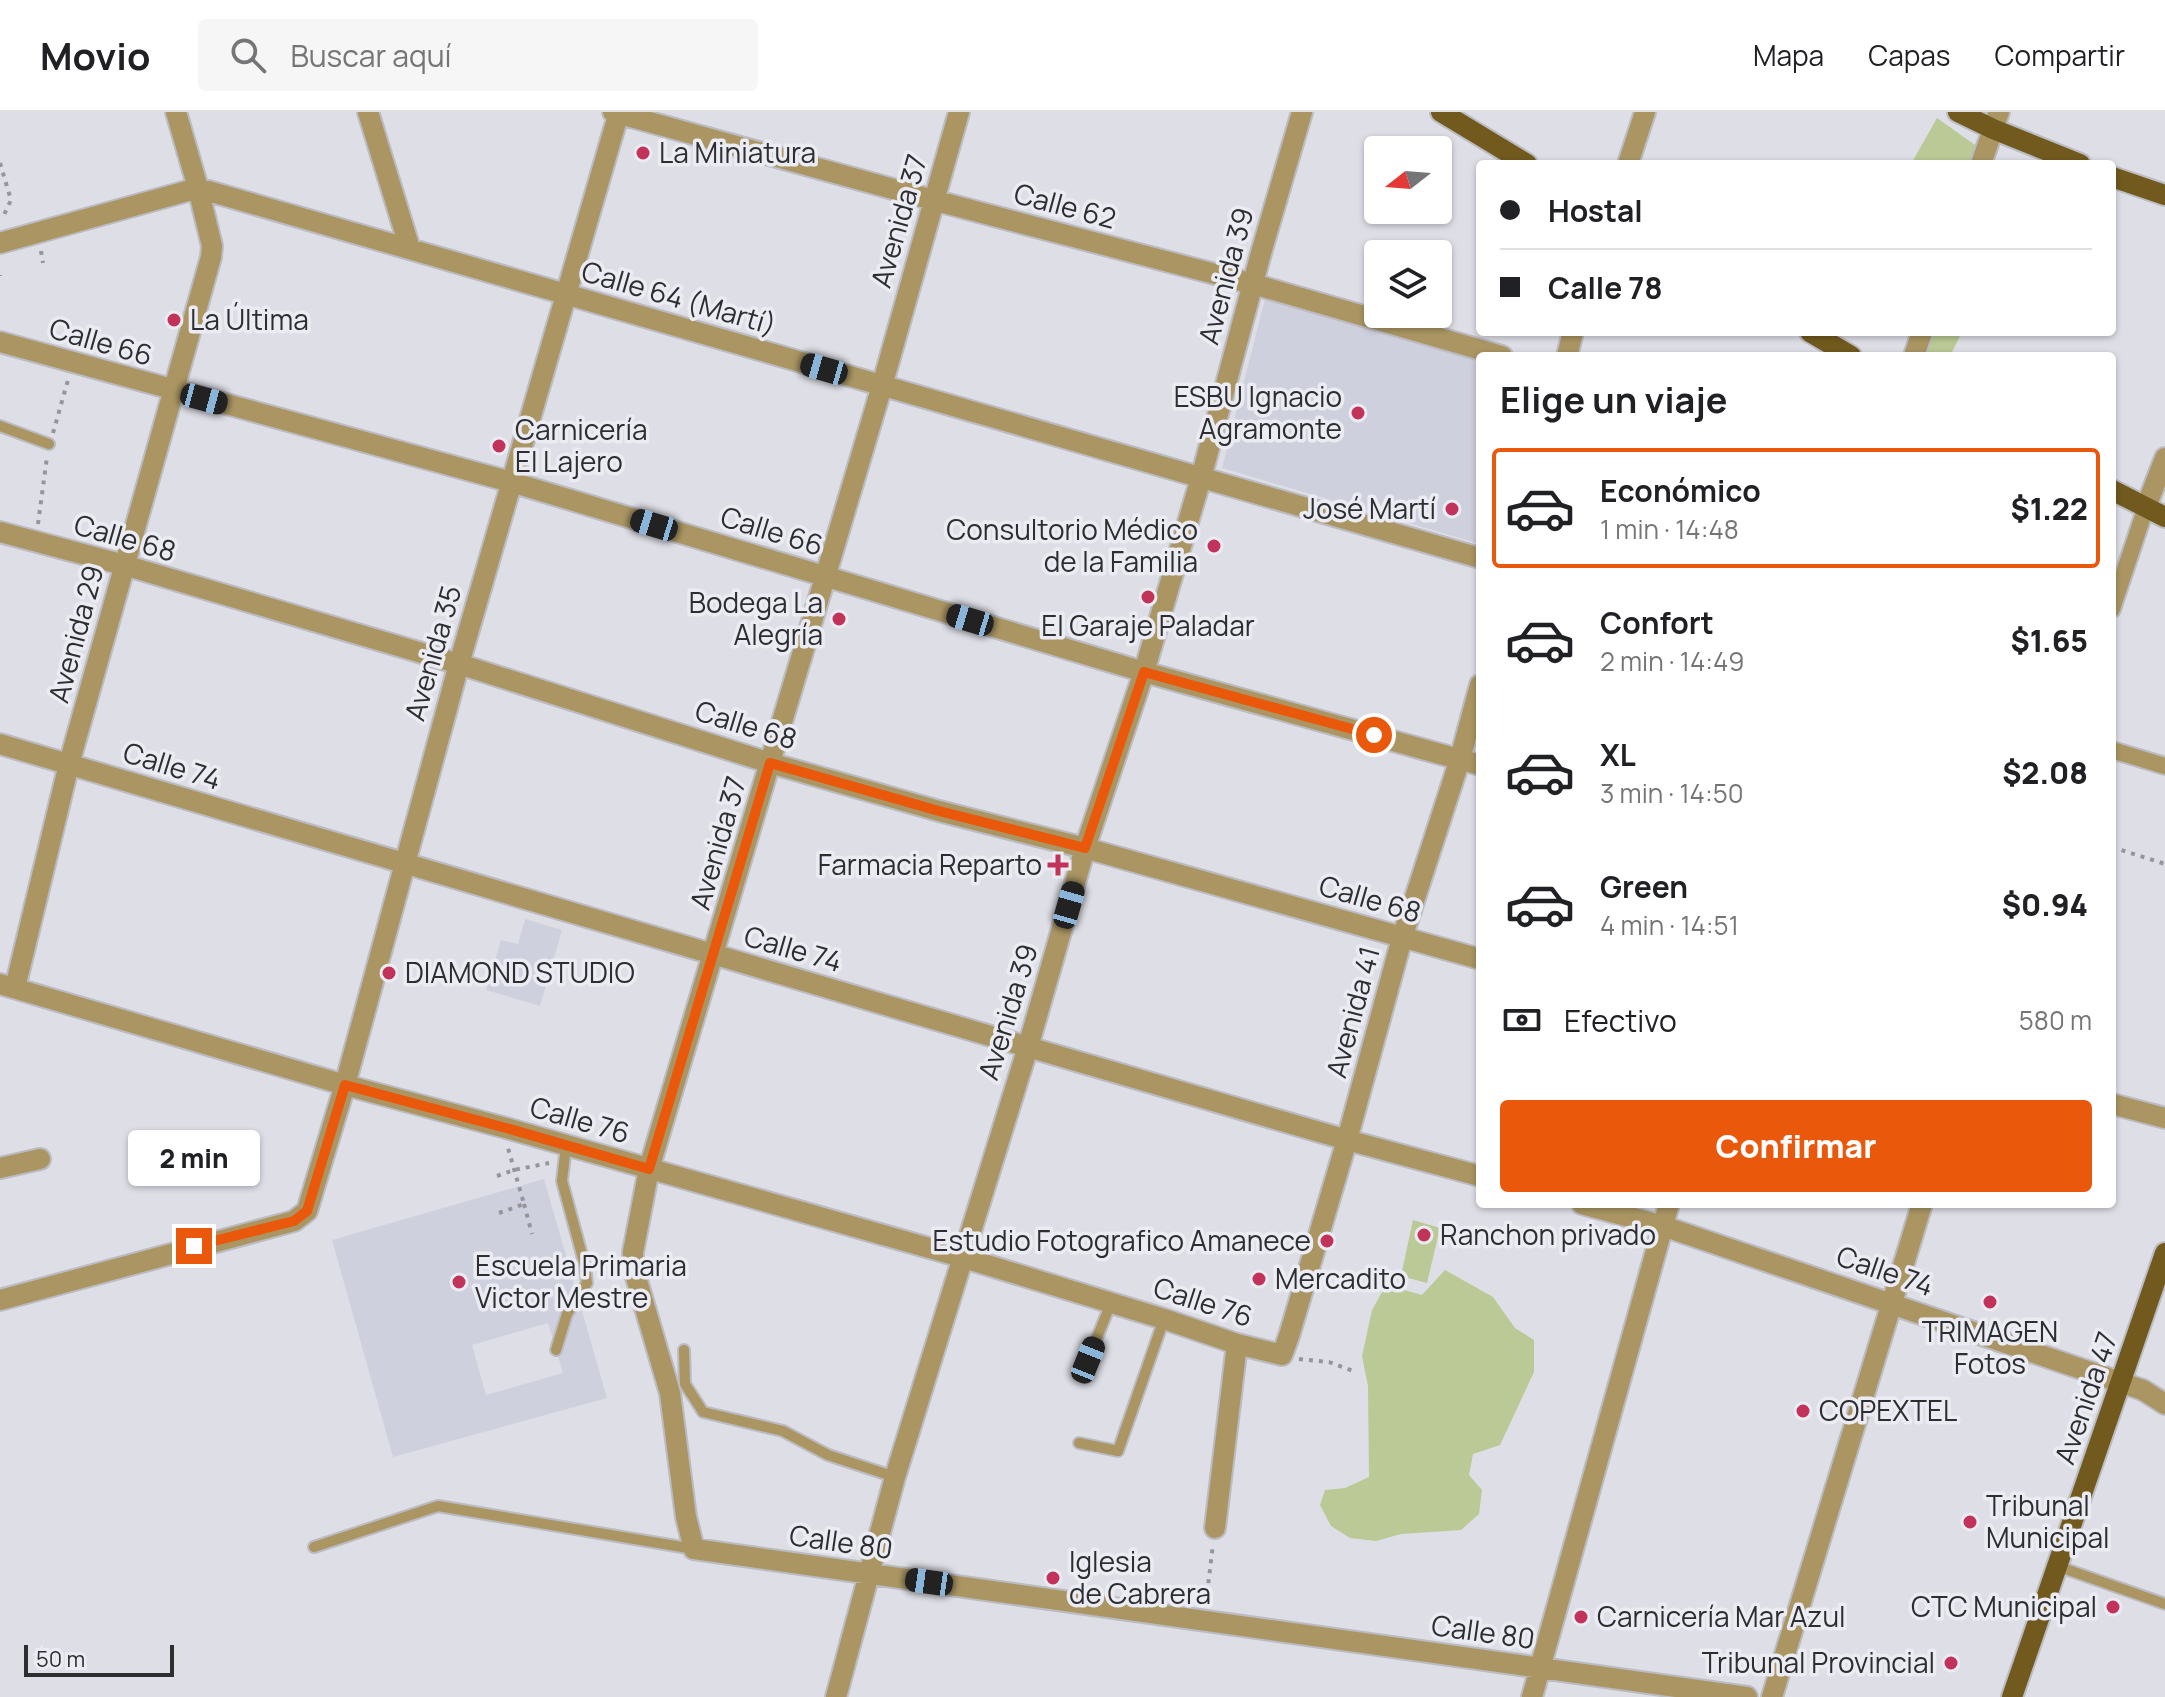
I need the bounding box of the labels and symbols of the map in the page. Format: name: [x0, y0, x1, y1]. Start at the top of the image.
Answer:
place label: La Miniatura: [659, 133, 816, 171]
north arrow: [1364, 136, 1452, 224]
marker: La Miniatura: [634, 144, 652, 162]
street label: Avenida 37: [861, 150, 935, 292]
street label: Calle 62: [1010, 173, 1120, 237]
street label: Avenida 39: [1189, 203, 1262, 348]
street label: Calle 64 (Martí): [577, 251, 781, 343]
place label: La Última: [190, 300, 309, 338]
street label: Calle 66: [45, 308, 157, 374]
marker: La Última: [165, 311, 183, 329]
car: [798, 351, 850, 387]
place label: ESBU Ignacio Agramonte: [1174, 377, 1342, 447]
car: [178, 381, 230, 417]
marker: ESBU Ignacio Agramonte: [1349, 404, 1367, 422]
place label: Carnicería El Lajero: [515, 410, 647, 480]
marker: Carnicería El Lajero: [490, 437, 508, 455]
place label: José Martí: [1303, 489, 1436, 527]
street label: Calle 66: [716, 496, 828, 564]
marker: José Martí: [1443, 500, 1461, 518]
street label: Calle 68: [70, 504, 181, 570]
car: [628, 507, 680, 543]
place label: Consultorio Médico de la Familia: [946, 510, 1198, 580]
marker: Consultorio Médico de la Familia: [1205, 537, 1223, 555]
street label: Avenida 29: [39, 561, 112, 707]
street label: Avenida 35: [395, 581, 469, 725]
place label: Bodega La Alegría: [689, 583, 823, 653]
marker: El Garaje Paladar: [1139, 588, 1157, 606]
car: [944, 602, 996, 638]
place label: El Garaje Paladar: [1041, 606, 1255, 644]
marker: Bodega La Alegría: [830, 610, 848, 628]
street label: Calle 68: [691, 691, 802, 757]
route start: [1356, 717, 1392, 753]
street label: Calle 74: [119, 732, 226, 798]
street label: Avenida 37: [680, 772, 754, 914]
place label: Farmacia Reparto: [818, 845, 1042, 883]
marker: Farmacia Reparto: [1049, 856, 1067, 874]
street label: Calle 68: [1315, 865, 1426, 931]
car: [1051, 879, 1087, 931]
street label: Calle 74: [740, 916, 847, 980]
street label: Avenida 39: [968, 939, 1046, 1084]
street label: Avenida 41: [1316, 942, 1388, 1082]
place label: DIAMOND STUDIO: [405, 953, 635, 991]
marker: DIAMOND STUDIO: [380, 964, 398, 982]
street label: Calle 76: [526, 1087, 635, 1151]
callout: 2 min: [128, 1130, 260, 1186]
place label: Ranchon privado: [1440, 1215, 1656, 1253]
place label: Estudio Fotografico Amanece: [933, 1221, 1311, 1259]
marker: Ranchon privado: [1415, 1226, 1433, 1244]
route end: [176, 1228, 212, 1264]
marker: Estudio Fotografico Amanece: [1318, 1232, 1336, 1250]
street label: Calle 74: [1832, 1236, 1939, 1304]
place label: Escuela Primaria Victor Mestre: [475, 1246, 687, 1316]
place label: Mercadito: [1275, 1259, 1406, 1297]
street label: Calle 76: [1149, 1267, 1258, 1335]
marker: Mercadito: [1250, 1270, 1268, 1288]
marker: Escuela Primaria Victor Mestre: [450, 1273, 468, 1291]
marker: TRIMAGEN Fotos: [1981, 1293, 1999, 1311]
place label: TRIMAGEN Fotos: [1922, 1312, 2058, 1382]
street label: Avenida 47: [2045, 1326, 2125, 1469]
car: [1068, 1333, 1108, 1387]
place label: COPEXTEL: [1819, 1391, 1957, 1429]
marker: COPEXTEL: [1794, 1402, 1812, 1420]
place label: Tribunal Municipal: [1986, 1486, 2110, 1556]
marker: Tribunal Municipal: [1961, 1513, 1979, 1531]
street label: Calle 80: [787, 1515, 895, 1567]
place label: Iglesia de Cabrera: [1069, 1542, 1211, 1612]
car: [904, 1567, 954, 1597]
marker: Iglesia de Cabrera: [1044, 1569, 1062, 1587]
place label: CTC Municipal: [1911, 1587, 2097, 1625]
place label: Carnicería Mar Azul: [1597, 1597, 1846, 1635]
marker: CTC Municipal: [2104, 1598, 2122, 1616]
street label: Calle 80: [1429, 1605, 1537, 1657]
marker: Carnicería Mar Azul: [1572, 1608, 1590, 1626]
scale bar: [24, 1641, 174, 1677]
place label: Tribunal Provincial: [1702, 1643, 1935, 1681]
marker: Tribunal Provincial: [1942, 1654, 1960, 1672]

